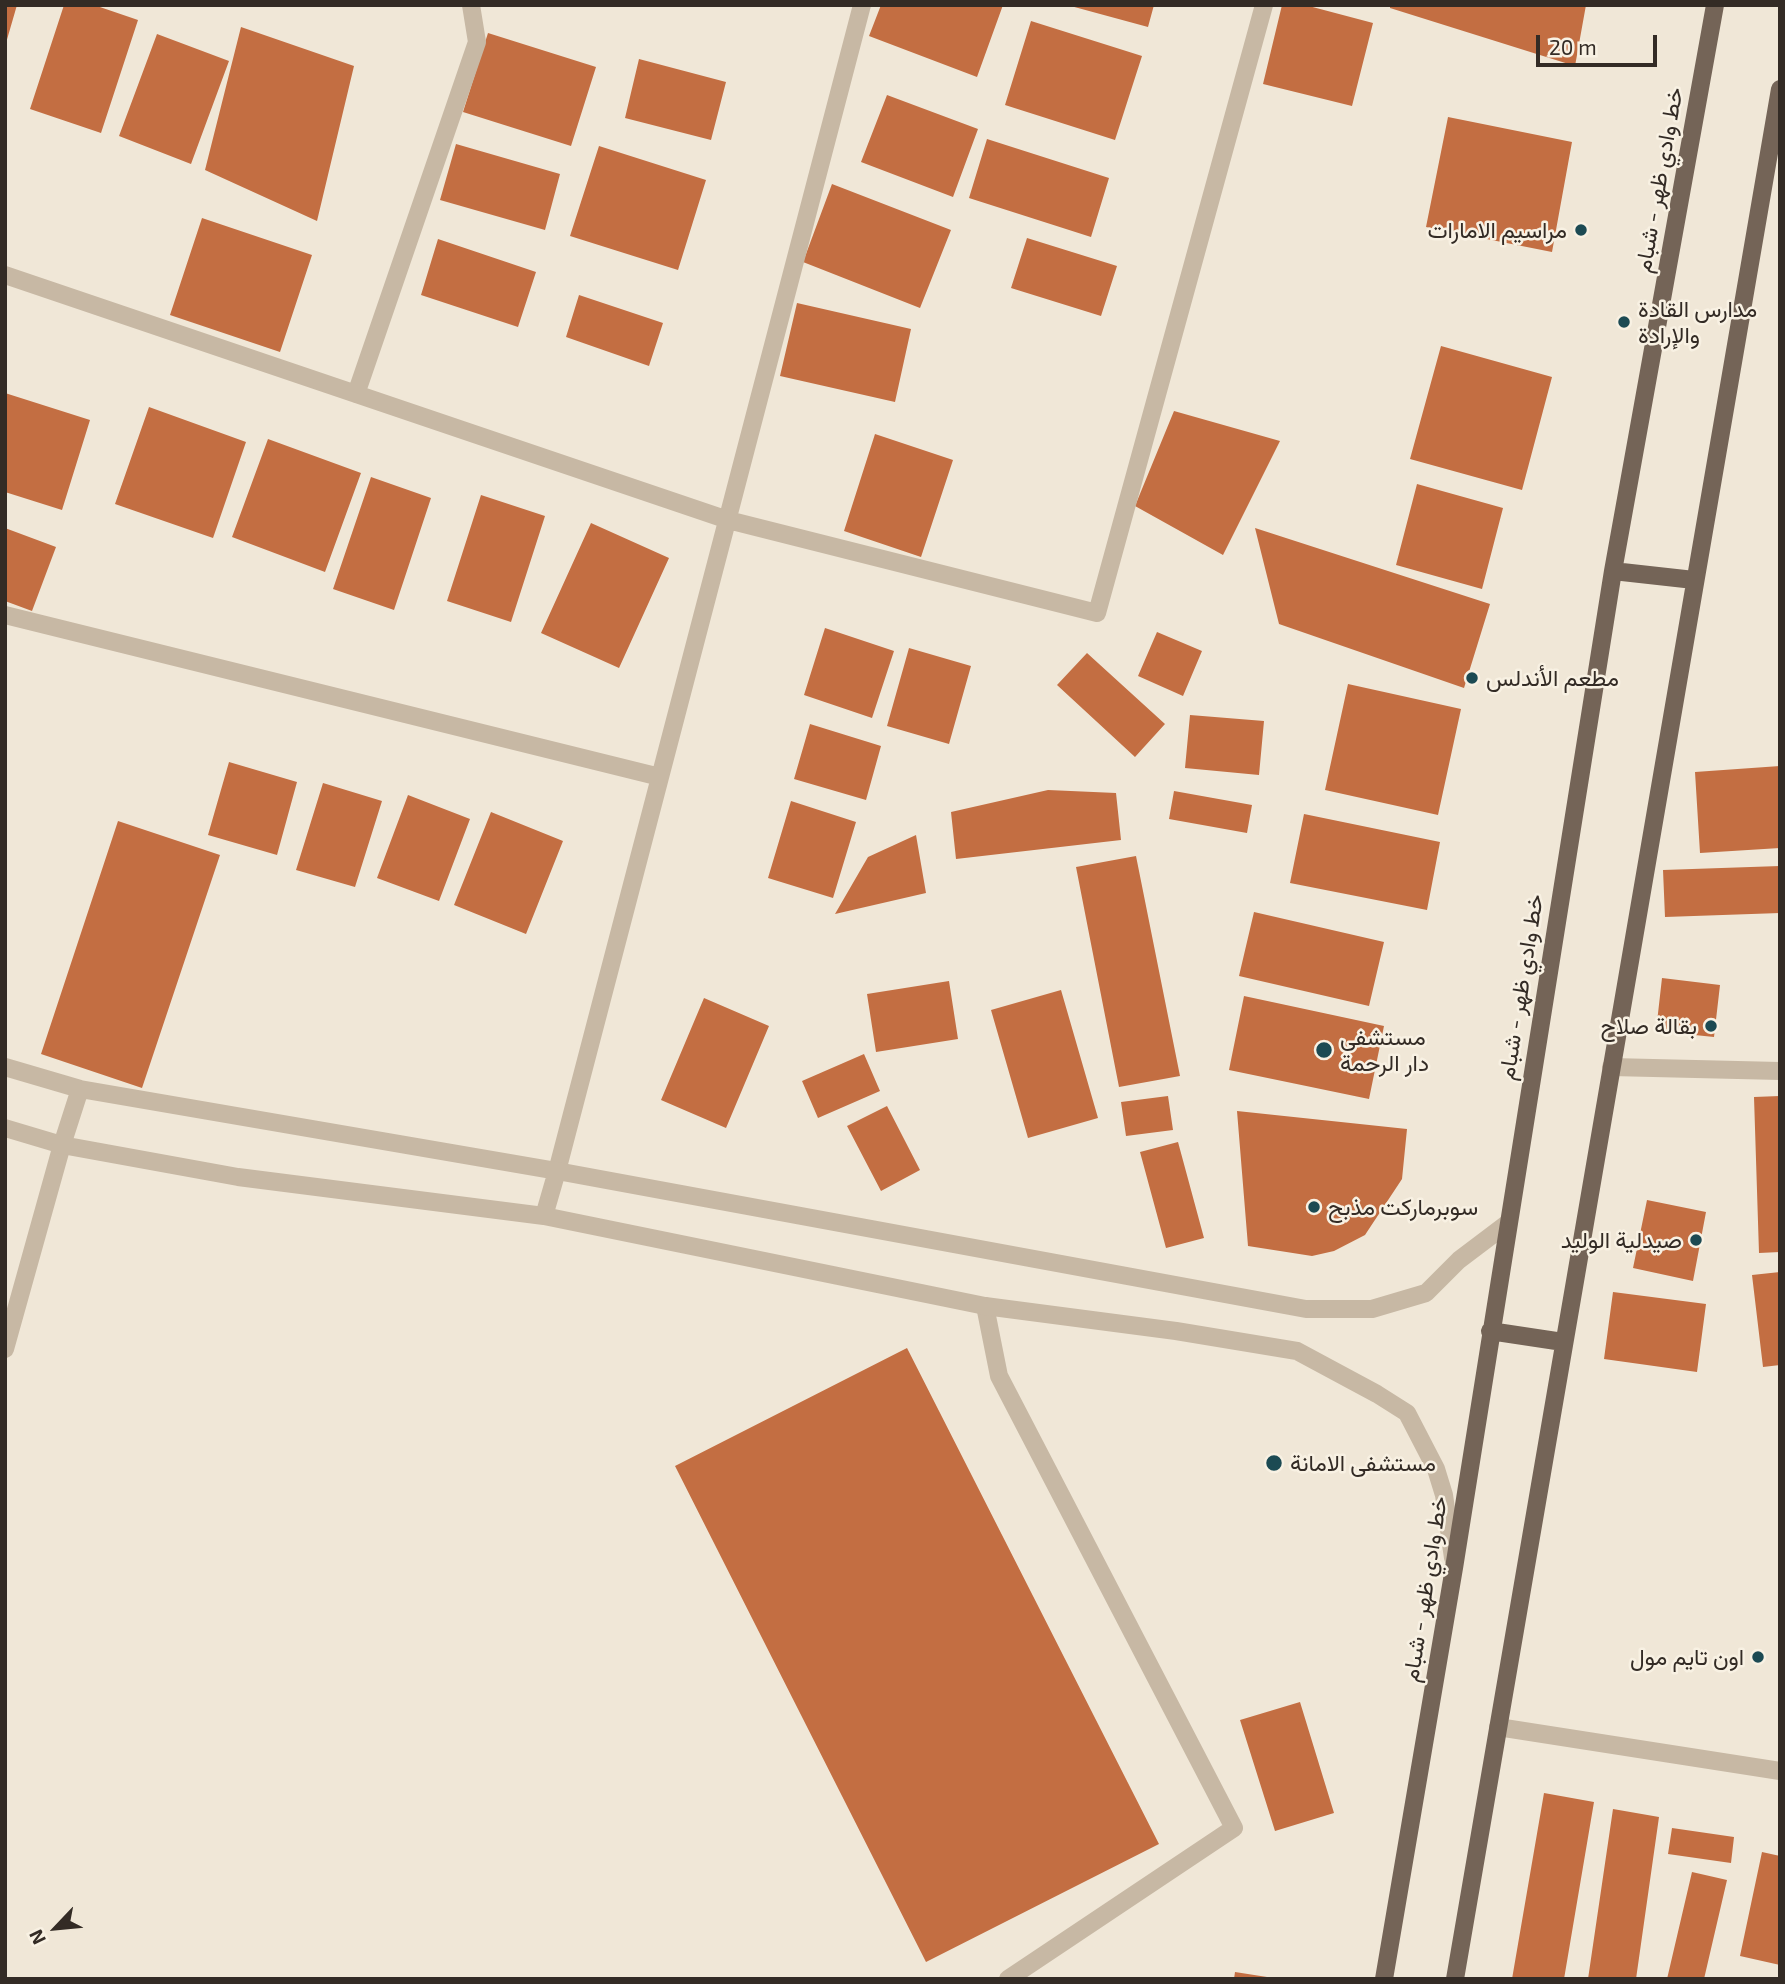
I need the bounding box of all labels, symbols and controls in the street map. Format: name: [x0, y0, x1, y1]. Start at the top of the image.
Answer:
scale bar: [1540, 21, 1661, 65]
text: 20 m: [1549, 34, 1597, 59]
street label: خط وادي ظهر - شبام: [1629, 85, 1689, 275]
place label: مراسيم الامارات: [1427, 216, 1567, 244]
marker: مراسيم الامارات: [1573, 222, 1589, 238]
place label: مدارس القادة والإرادة: [1638, 295, 1757, 349]
marker: مدارس القادة والإرادة: [1616, 314, 1632, 330]
place label: مطعم الأندلس: [1486, 664, 1619, 692]
marker: مطعم الأندلس: [1464, 670, 1480, 686]
street label: خط وادي ظهر - شبام: [1493, 892, 1549, 1082]
place label: بقالة صلاح: [1601, 1012, 1697, 1040]
marker: بقالة صلاح: [1703, 1018, 1719, 1034]
place label: مستشفى دار الرحمة: [1340, 1023, 1429, 1077]
marker: مستشفى دار الرحمة: [1314, 1040, 1334, 1060]
place label: سوبرمارکت مذبح: [1328, 1193, 1478, 1221]
marker: سوبرمارکت مذبح: [1306, 1199, 1322, 1215]
place label: صيدلية الوليد: [1561, 1226, 1682, 1254]
marker: صيدلية الوليد: [1688, 1232, 1704, 1248]
place label: مستشفى الامانة: [1290, 1449, 1436, 1477]
marker: مستشفى الامانة: [1264, 1453, 1284, 1473]
street label: خط وادي ظهر - شبام: [1397, 1494, 1453, 1684]
place label: اون تايم مول: [1630, 1643, 1744, 1671]
marker: اون تايم مول: [1750, 1649, 1766, 1665]
north arrow: [21, 1893, 91, 1963]
text: N: [23, 1926, 50, 1949]

